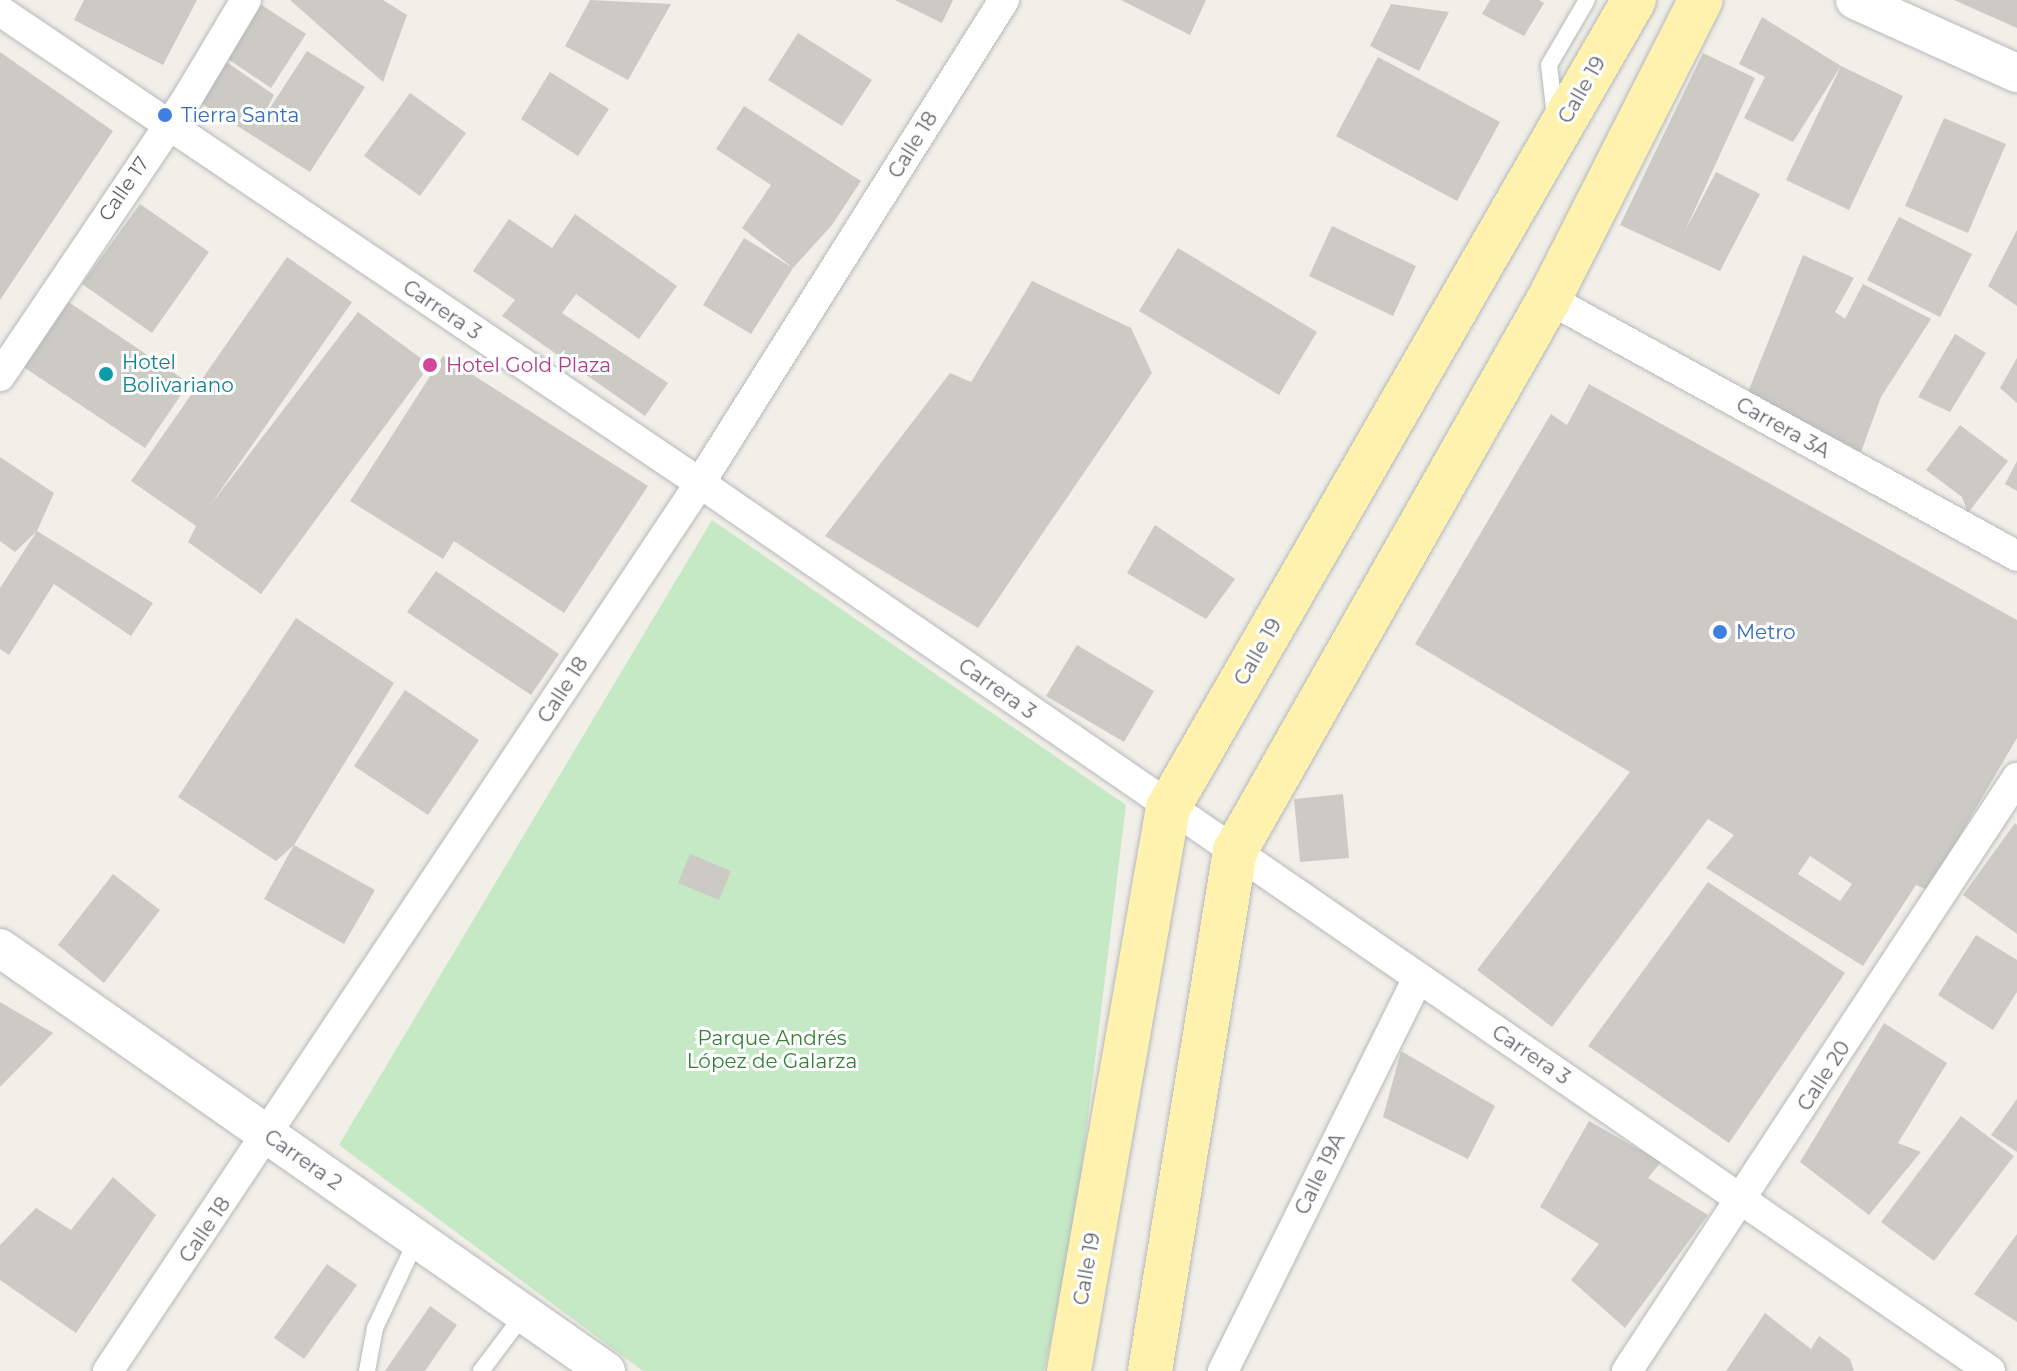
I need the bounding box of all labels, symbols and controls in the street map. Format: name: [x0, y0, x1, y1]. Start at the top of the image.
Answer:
street label: Calle 19: [1553, 52, 1611, 128]
place label: Tierra Santa: [181, 103, 299, 127]
marker: Tierra Santa: [156, 106, 174, 124]
street label: Calle 18: [883, 107, 943, 183]
street label: Calle 17: [94, 152, 154, 226]
street label: Carrera 3: [398, 275, 486, 345]
place label: Hotel Bolivariano: [122, 350, 234, 397]
place label: Hotel Gold Plaza: [446, 353, 611, 377]
marker: Hotel Gold Plaza: [421, 356, 439, 374]
marker: Hotel Bolivariano: [97, 365, 115, 383]
street label: Carrera 3A: [1732, 392, 1834, 464]
street label: Calle 19: [1229, 614, 1287, 690]
place label: Metro: [1736, 620, 1796, 644]
marker: Metro: [1711, 623, 1729, 641]
street label: Calle 18: [533, 652, 593, 728]
street label: Carrera 3: [954, 654, 1040, 724]
street label: Carrera 3: [1487, 1020, 1575, 1090]
park label: Parque Andrés López de Galarza: [687, 1026, 857, 1073]
street label: Calle 20: [1793, 1037, 1855, 1115]
street label: Carrera 2: [260, 1125, 346, 1195]
street label: Calle 19A: [1290, 1129, 1350, 1219]
street label: Calle 18: [174, 1193, 236, 1267]
street label: Calle 19: [1069, 1231, 1105, 1307]

